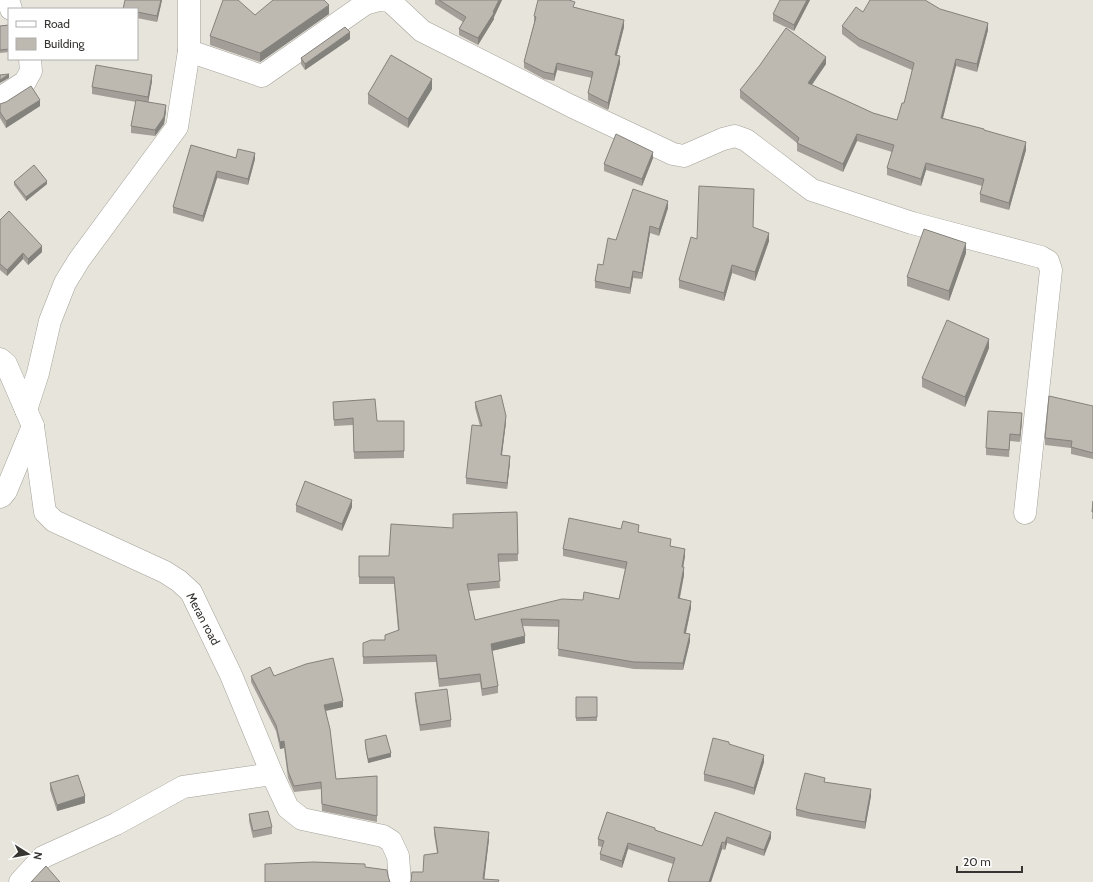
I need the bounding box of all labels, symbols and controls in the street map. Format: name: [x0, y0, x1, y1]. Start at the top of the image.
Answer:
legend: [8, 8, 138, 60]
text: Road: [44, 16, 70, 31]
text: Building: [44, 36, 86, 51]
street label: Meran road: [183, 590, 224, 648]
north arrow: [8, 834, 48, 874]
scale bar: [957, 848, 1022, 874]
text: N: [30, 851, 45, 861]
text: 20 m: [963, 854, 991, 869]

